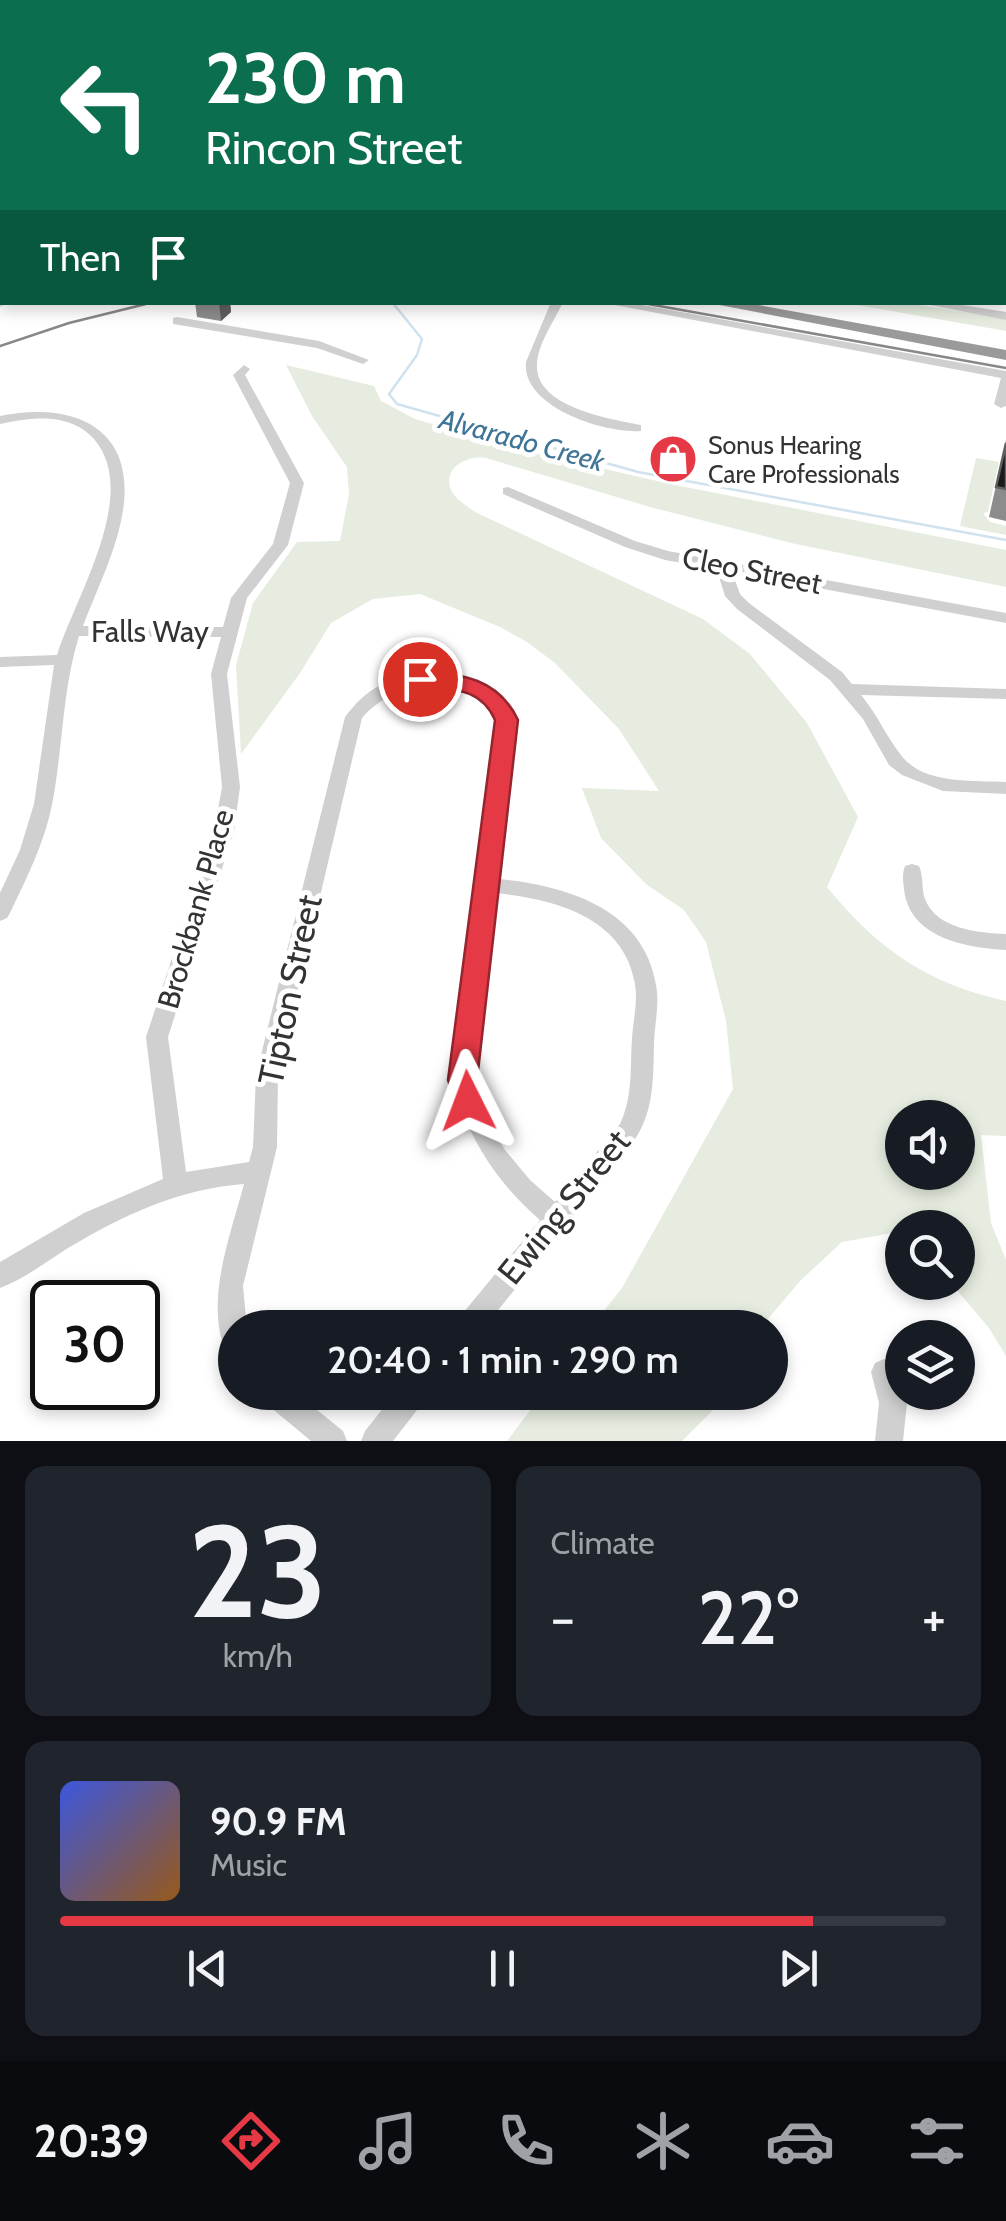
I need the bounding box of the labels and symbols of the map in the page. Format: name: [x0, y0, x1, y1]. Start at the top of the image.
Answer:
water label: Alvarado Creek: [434, 401, 609, 479]
place label: Sonus Hearing Care Professionals: [708, 430, 900, 489]
shop icon: Sonus Hearing Care Professionals: [647, 433, 699, 485]
street label: Cleo Street: [679, 539, 825, 602]
street label: Falls Way: [91, 613, 209, 650]
pin: [378, 637, 463, 722]
street label: Brockbank Place: [149, 805, 242, 1013]
street label: Tipton Street: [248, 891, 331, 1089]
position arrow: [416, 1049, 520, 1153]
street label: Ewing Street: [488, 1121, 639, 1293]
speed limit sign: 30: [30, 1280, 160, 1410]

